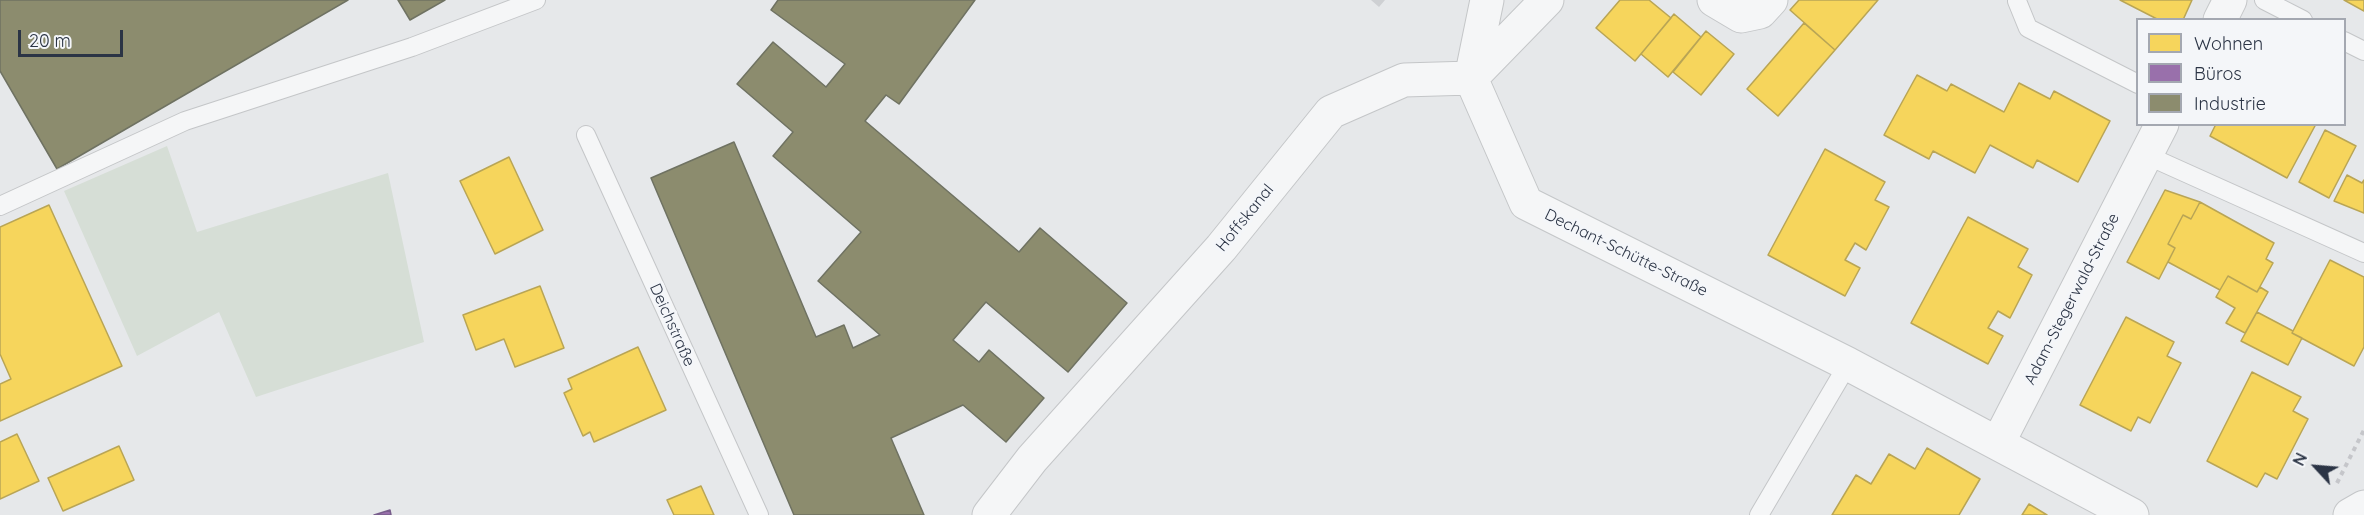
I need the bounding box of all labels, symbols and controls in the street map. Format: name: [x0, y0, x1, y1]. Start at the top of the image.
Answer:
scale bar: [21, 18, 126, 56]
legend: [2136, 18, 2346, 126]
text: 20 m: [29, 29, 71, 52]
text: Wohnen: [2194, 32, 2263, 55]
text: Büros: [2194, 62, 2242, 85]
text: Industrie: [2194, 92, 2266, 115]
street label: Hoffskanal: [1212, 180, 1278, 256]
street label: Dechant-Schütte-Straße: [1541, 205, 1711, 301]
street label: Adam-Stegerwald-Straße: [2020, 210, 2124, 388]
street label: Deichstraße: [645, 281, 699, 369]
north arrow: [2286, 437, 2346, 497]
text: N: [2288, 449, 2311, 469]

